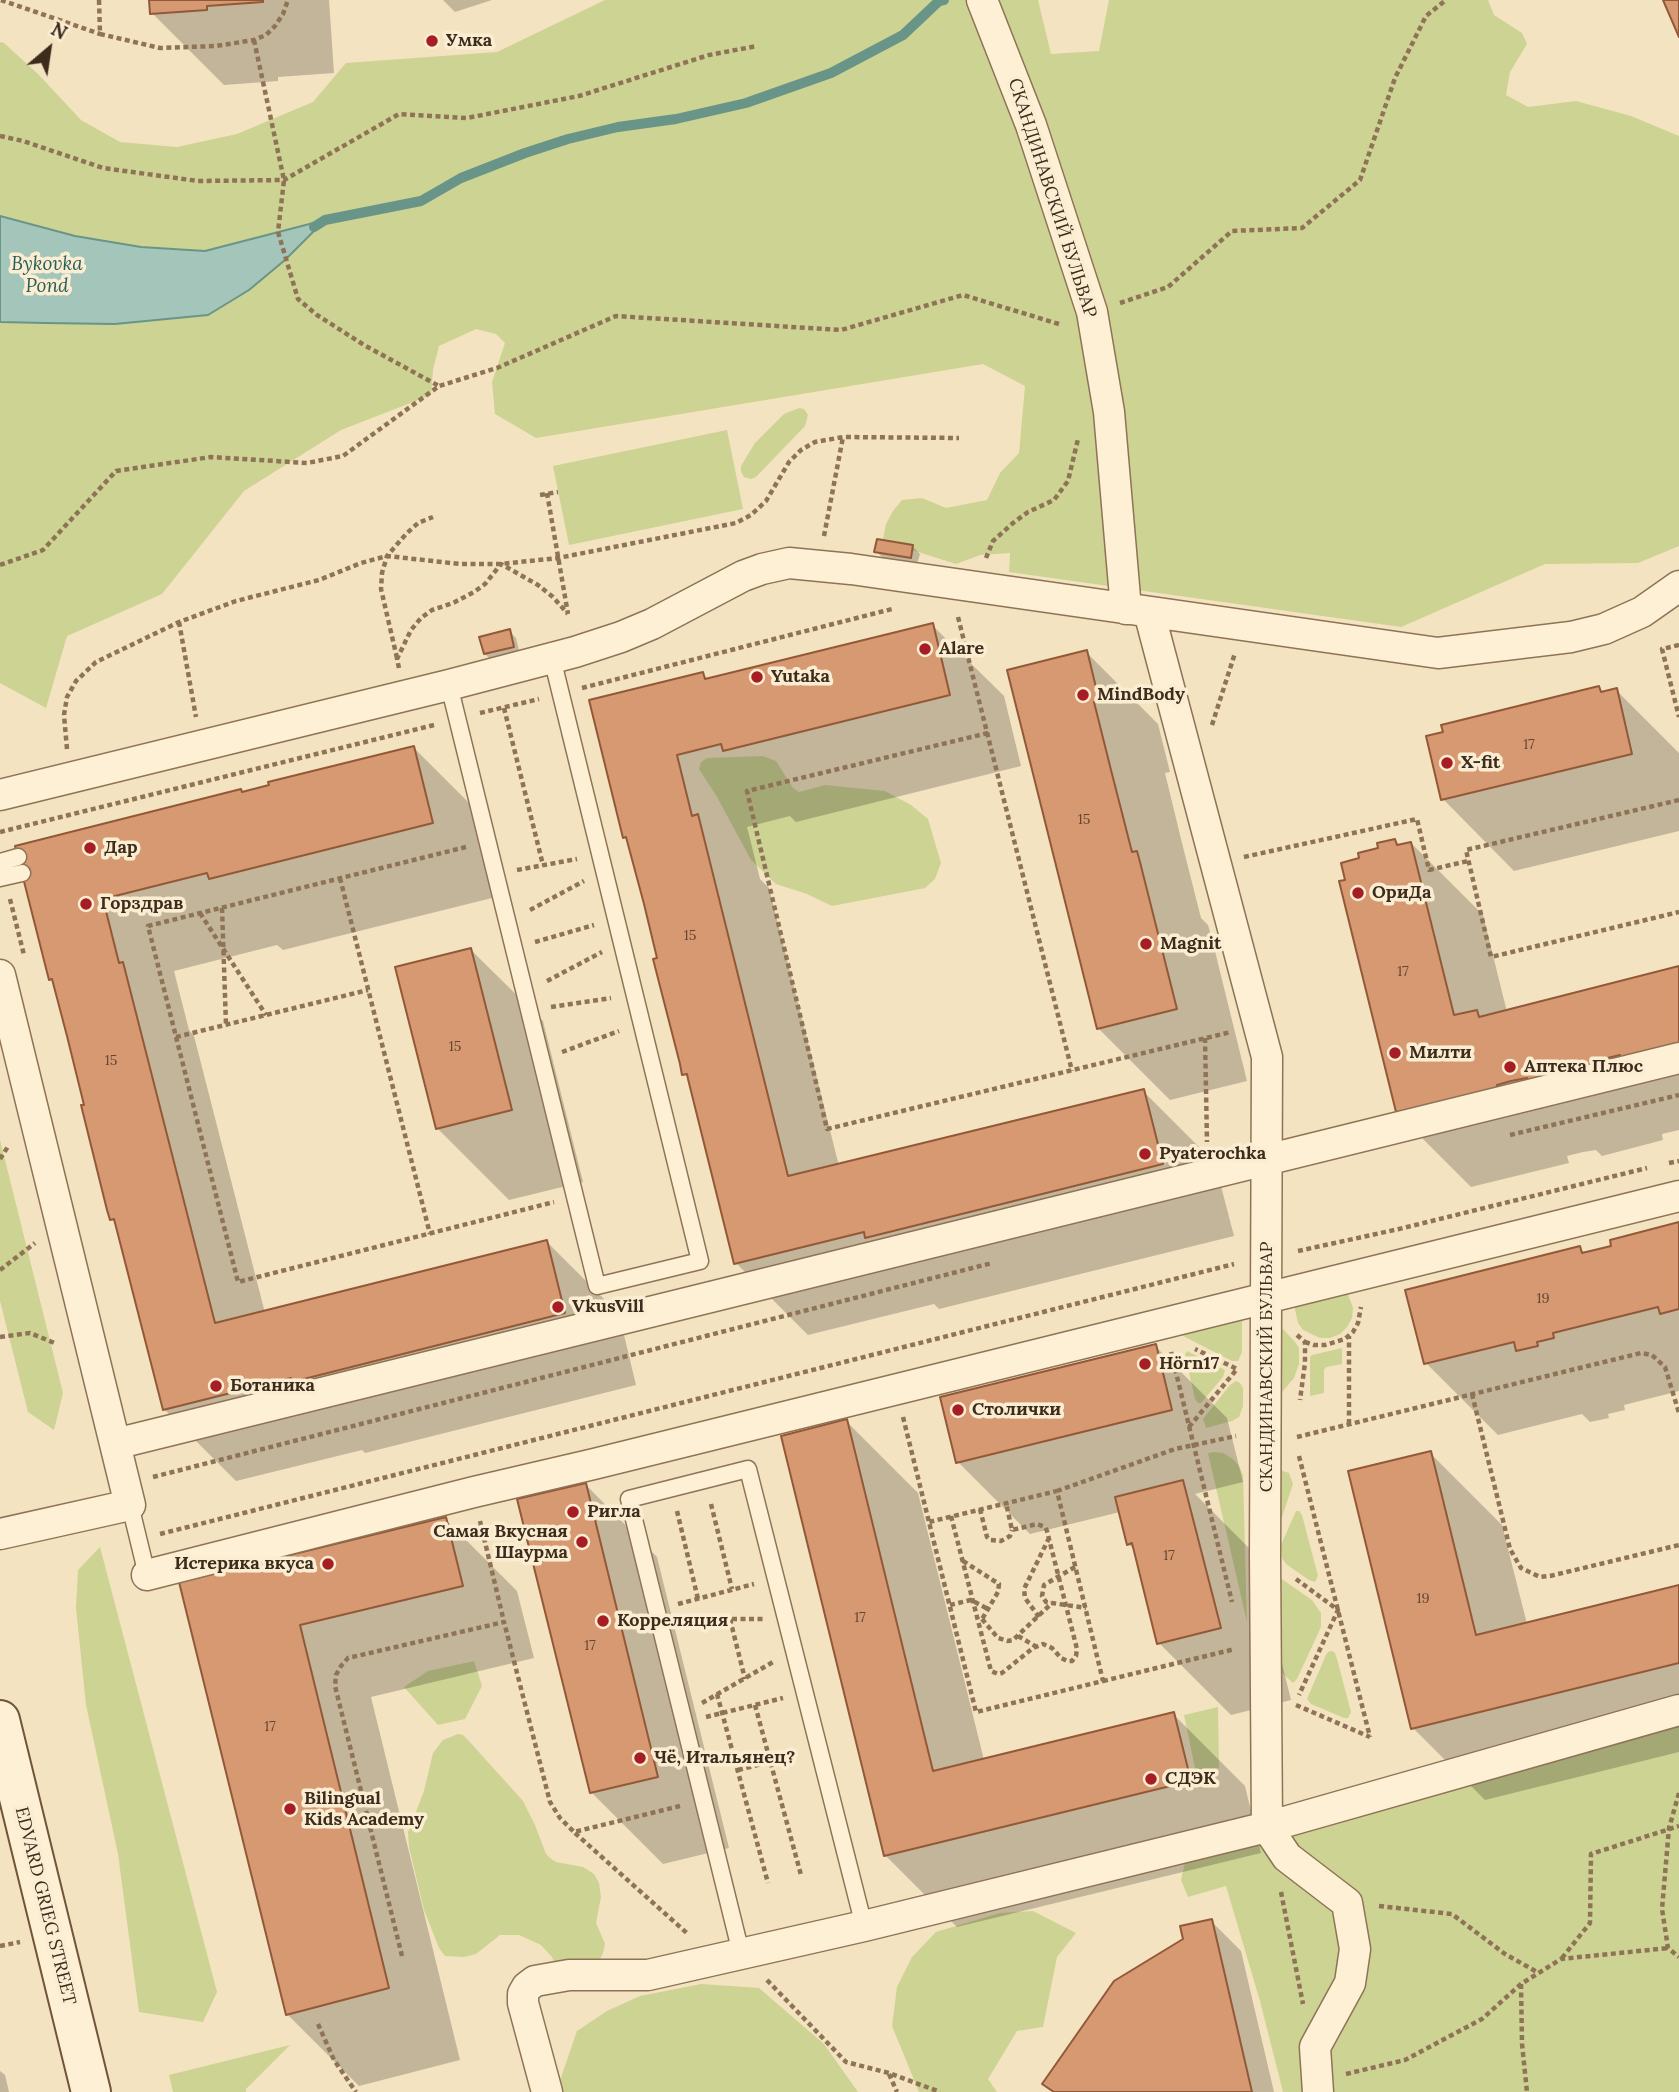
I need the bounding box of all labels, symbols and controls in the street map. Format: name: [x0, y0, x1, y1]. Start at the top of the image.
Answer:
north arrow: [14, 14, 84, 84]
text: N: [47, 17, 71, 45]
place label: Умка: [446, 30, 492, 52]
marker: Умка: [424, 33, 440, 49]
street label: СКАНДИНАВСКИЙ БУЛЬВАР: [1003, 75, 1101, 321]
water label: Bykovka Pond: [11, 254, 83, 298]
place label: Alare: [939, 638, 984, 660]
marker: Alare: [917, 641, 933, 657]
place label: Yutaka: [771, 666, 830, 688]
marker: Yutaka: [749, 669, 765, 685]
place label: MindBody: [1097, 684, 1185, 706]
marker: MindBody: [1075, 687, 1091, 703]
house number: 17: [1523, 737, 1535, 753]
place label: X-fit: [1461, 752, 1500, 774]
marker: X-fit: [1439, 755, 1455, 771]
house number: 15: [1078, 812, 1090, 828]
place label: Дар: [104, 837, 138, 859]
marker: Дар: [82, 840, 98, 856]
place label: ОриДа: [1372, 882, 1431, 904]
marker: ОриДа: [1350, 885, 1366, 901]
place label: Горздрав: [100, 893, 183, 915]
marker: Горздрав: [78, 896, 94, 912]
house number: 15: [684, 928, 696, 944]
place label: Magnit: [1160, 933, 1222, 955]
marker: Magnit: [1138, 936, 1154, 952]
house number: 17: [1397, 964, 1409, 980]
house number: 15: [449, 1039, 461, 1055]
place label: Милти: [1409, 1042, 1472, 1064]
marker: Милти: [1387, 1045, 1403, 1061]
house number: 15: [105, 1053, 117, 1069]
place label: Аптека Плюс: [1524, 1056, 1643, 1078]
marker: Аптека Плюс: [1502, 1059, 1518, 1075]
place label: Pyaterochka: [1159, 1143, 1266, 1165]
marker: Pyaterochka: [1137, 1146, 1153, 1162]
street label: СКАНДИНАВСКИЙ БУЛЬВАР: [1256, 1242, 1278, 1492]
house number: 19: [1536, 1291, 1550, 1307]
place label: VkusVill: [572, 1296, 644, 1318]
marker: VkusVill: [550, 1299, 566, 1315]
place label: Hörn17: [1159, 1353, 1219, 1375]
marker: Hörn17: [1137, 1356, 1153, 1372]
place label: Ботаника: [230, 1375, 315, 1397]
marker: Ботаника: [208, 1378, 224, 1394]
place label: Столички: [972, 1399, 1061, 1421]
marker: Столички: [950, 1402, 966, 1418]
place label: Ригла: [587, 1501, 641, 1523]
marker: Ригла: [565, 1504, 581, 1520]
place label: Самая Вкусная Шаурма: [433, 1521, 568, 1564]
marker: Самая Вкусная Шаурма: [574, 1534, 590, 1550]
house number: 17: [1163, 1548, 1175, 1564]
place label: Истерика вкуса: [174, 1553, 314, 1575]
marker: Истерика вкуса: [320, 1556, 336, 1572]
house number: 19: [1416, 1591, 1430, 1607]
place label: Корреляция: [617, 1610, 728, 1632]
house number: 17: [854, 1610, 866, 1626]
marker: Корреляция: [595, 1613, 611, 1629]
house number: 17: [584, 1638, 596, 1654]
house number: 17: [264, 1719, 276, 1735]
place label: Чё, Итальянец?: [654, 1747, 795, 1769]
marker: Чё, Итальянец?: [632, 1750, 648, 1766]
place label: СДЭК: [1165, 1768, 1216, 1790]
marker: СДЭК: [1143, 1771, 1159, 1787]
place label: Bilingual Kids Academy: [304, 1788, 424, 1830]
marker: Bilingual Kids Academy: [282, 1801, 298, 1817]
street label: EDVARD GRIEG STREET: [10, 1805, 80, 2007]

